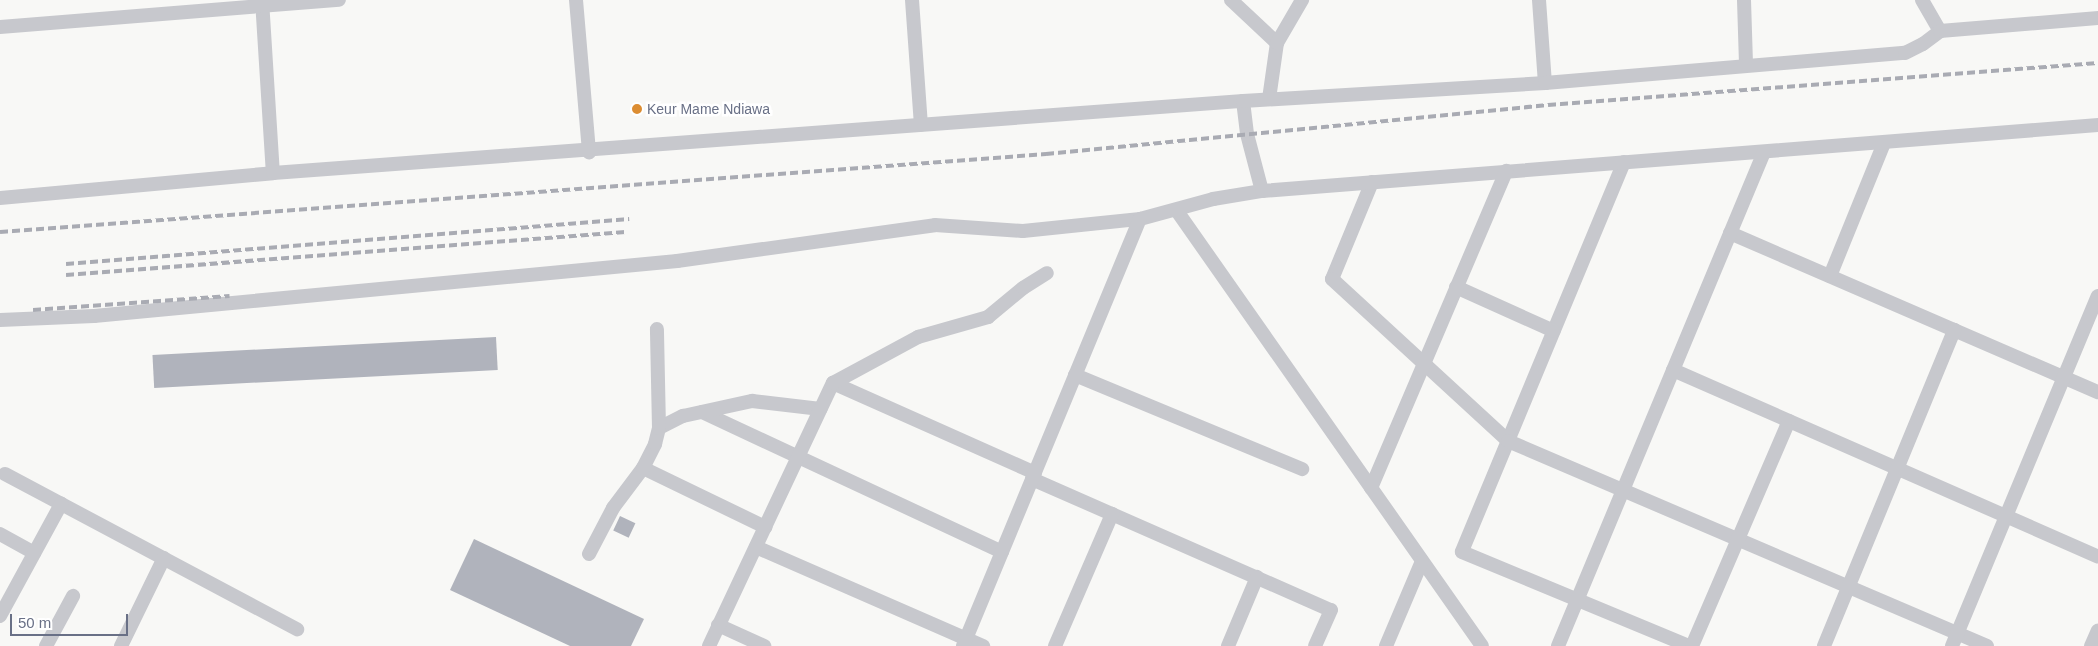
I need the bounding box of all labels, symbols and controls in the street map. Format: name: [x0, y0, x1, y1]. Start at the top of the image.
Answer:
place label: Keur Mame Ndiawa: [647, 101, 770, 117]
marker: Keur Mame Ndiawa: [631, 103, 643, 115]
scale bar: [12, 604, 130, 636]
text: 50 m: [18, 614, 51, 631]

